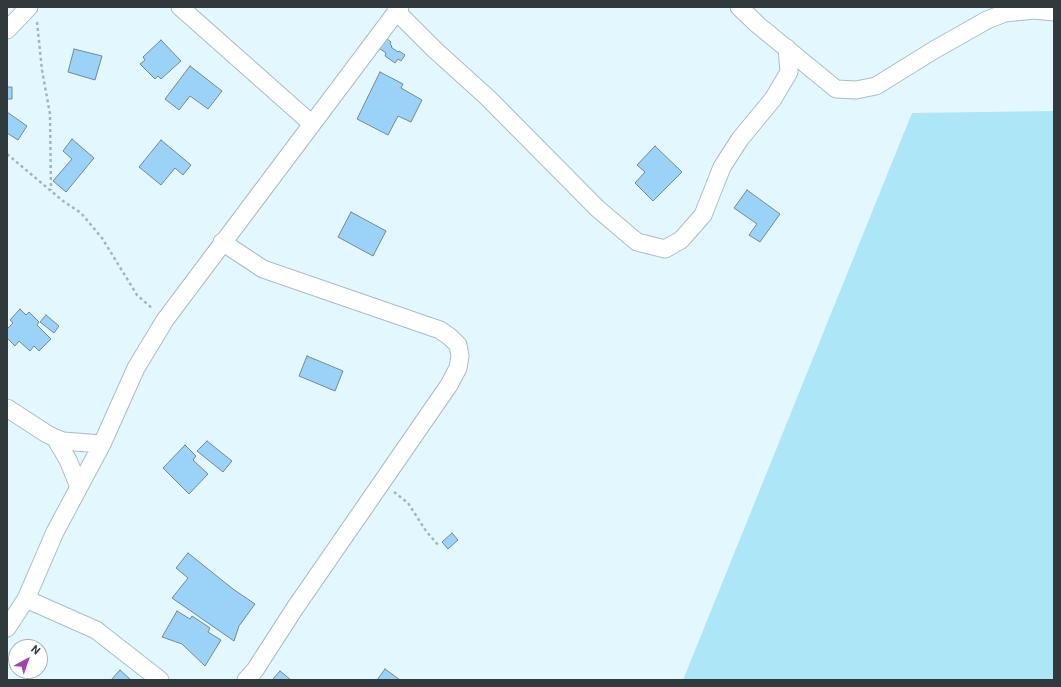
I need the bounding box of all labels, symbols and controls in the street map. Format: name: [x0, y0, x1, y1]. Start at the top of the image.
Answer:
north arrow: [8, 639, 48, 679]
text: N: [28, 643, 43, 658]

